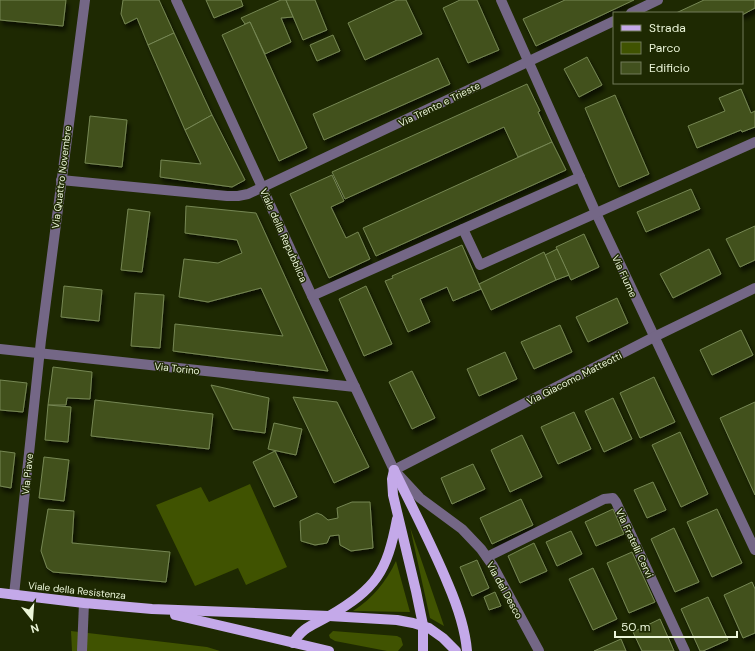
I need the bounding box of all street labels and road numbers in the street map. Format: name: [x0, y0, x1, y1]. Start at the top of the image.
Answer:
street label: Via Trento e Trieste: [396, 79, 482, 130]
street label: Via Quattro Novembre: [49, 125, 74, 229]
street label: Viale della Repubblica: [257, 186, 310, 284]
street label: Via Fiume: [609, 253, 640, 300]
street label: Via Giacomo Matteotti: [525, 349, 624, 408]
street label: Via Torino: [154, 360, 200, 377]
street label: Via Piave: [19, 452, 36, 495]
street label: Via Fratelli Cervi: [613, 507, 656, 580]
street label: Via del Desco: [484, 559, 526, 621]
street label: Viale della Resistenza: [27, 579, 127, 602]

